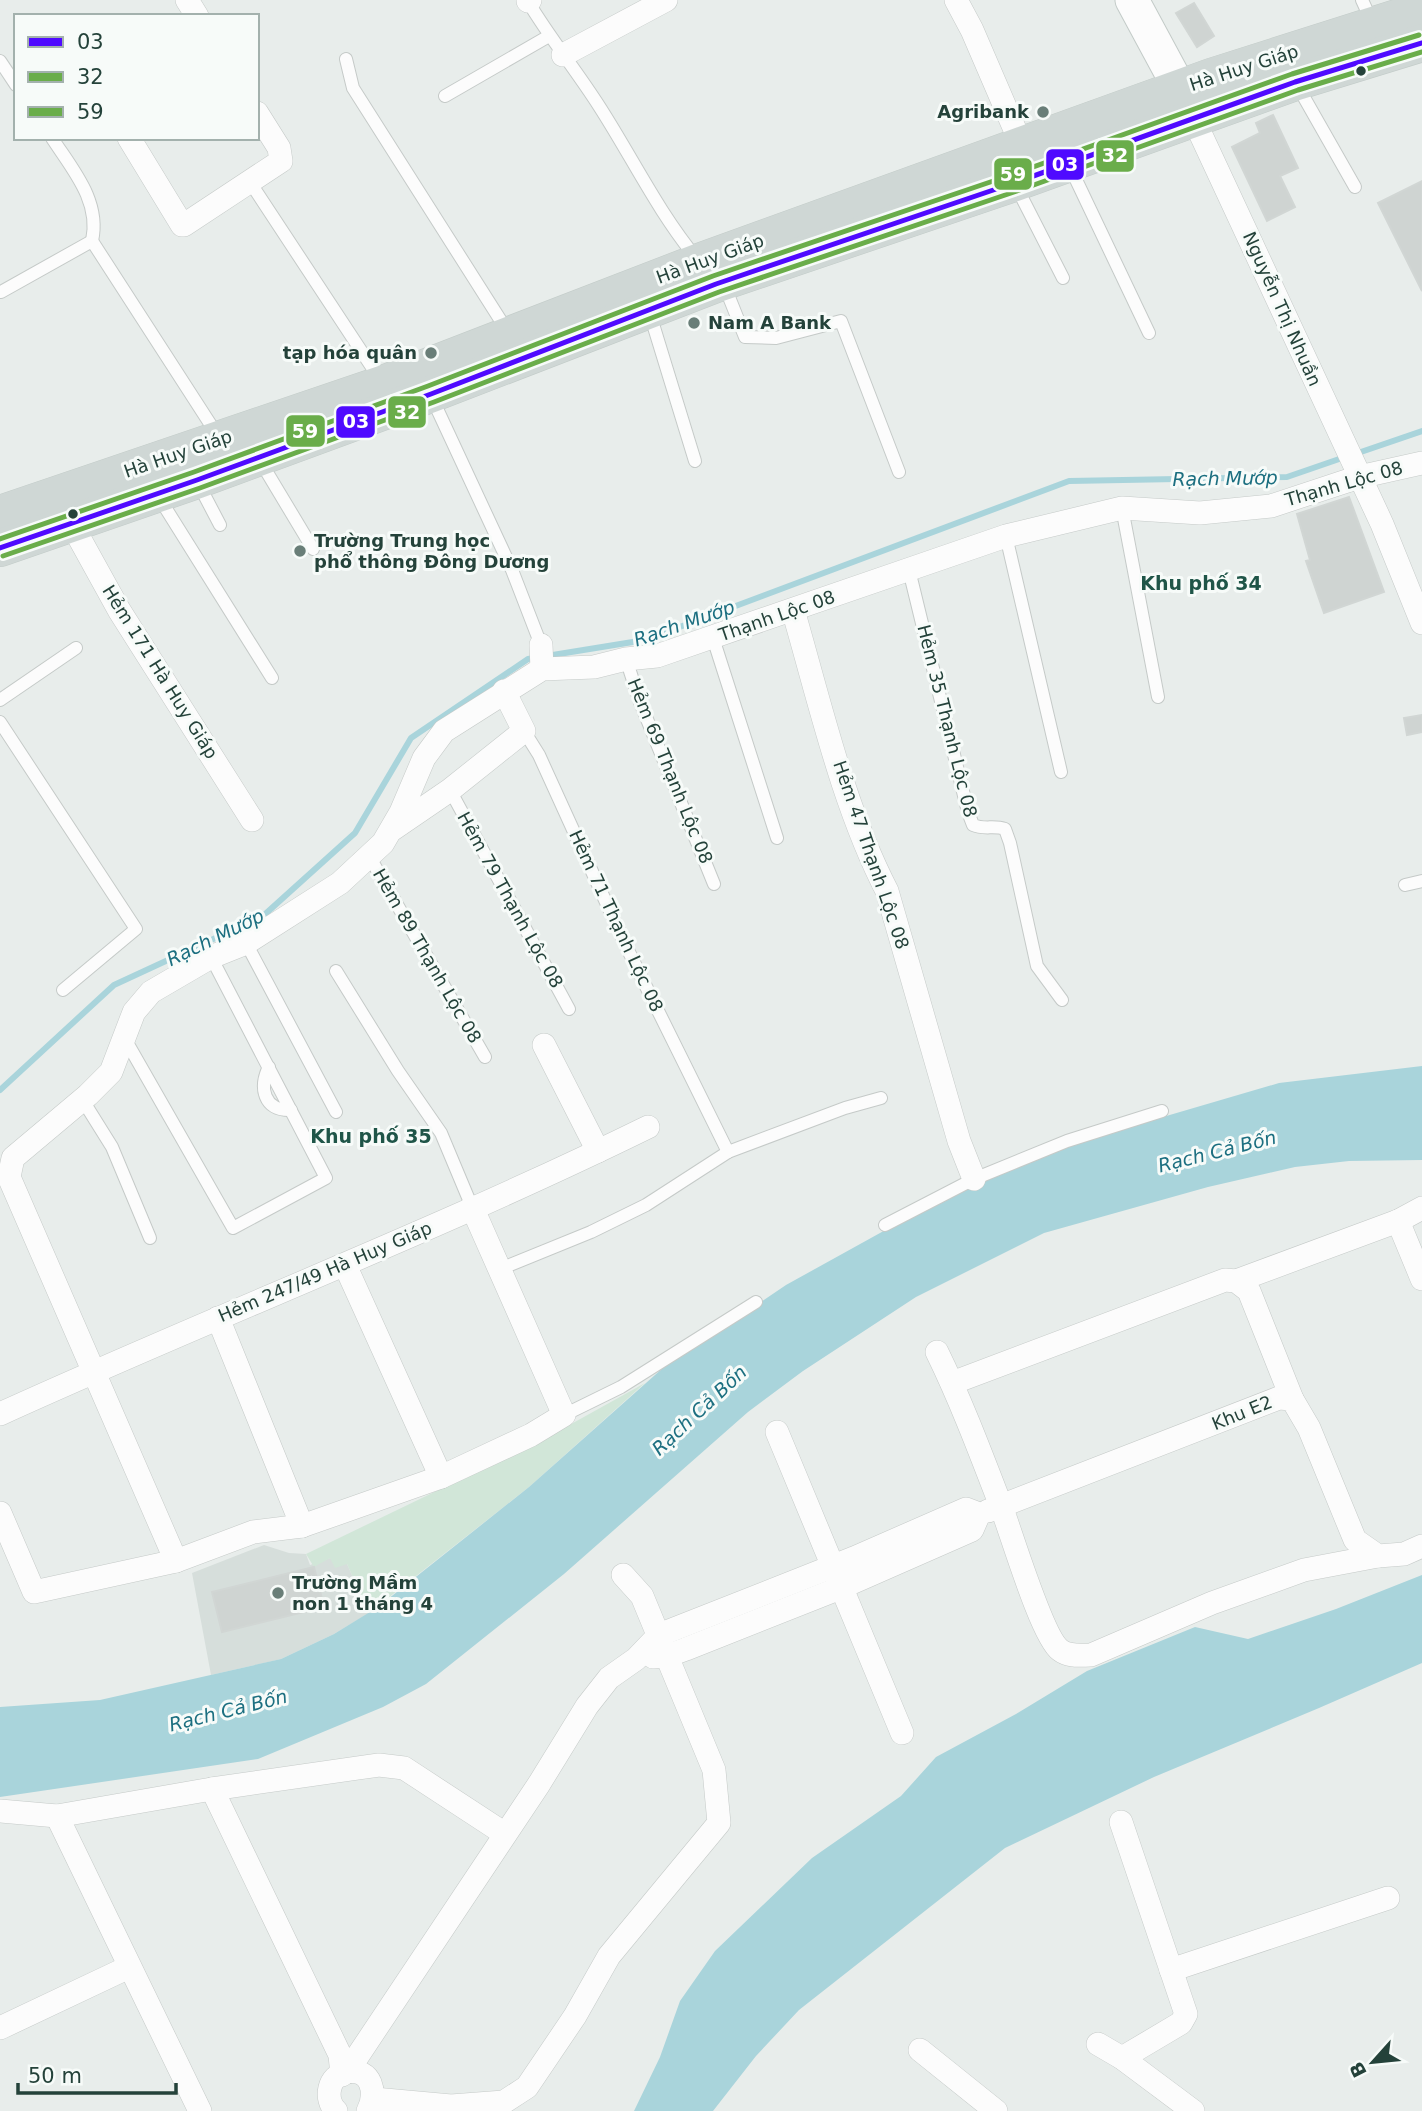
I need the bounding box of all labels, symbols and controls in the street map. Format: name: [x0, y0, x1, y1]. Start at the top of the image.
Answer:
legend: [14, 14, 259, 140]
text: 03: [77, 30, 104, 54]
street label: Hà Huy Giáp: [1187, 40, 1301, 95]
unlabelled marker: [1354, 64, 1368, 78]
text: 32: [77, 65, 104, 89]
text: 59: [77, 100, 104, 124]
place label: Agribank: [937, 101, 1030, 122]
marker: Agribank: [1035, 104, 1051, 120]
line badge: 32: [1095, 139, 1135, 173]
text: 32: [1102, 144, 1128, 166]
line badge: 03: [1045, 148, 1085, 181]
text: 03: [1052, 153, 1078, 175]
line badge: 59: [993, 157, 1033, 191]
text: 59: [1000, 163, 1026, 185]
street label: Nguyễn Thị Nhuần: [1239, 228, 1326, 389]
street label: Hà Huy Giáp: [653, 229, 767, 288]
place label: Nam A Bank: [708, 312, 832, 333]
marker: Nam A Bank: [686, 315, 702, 331]
place label: tạp hóa quân: [283, 342, 417, 363]
marker: tạp hóa quân: [423, 345, 439, 361]
line badge: 32: [387, 395, 427, 429]
text: 32: [394, 401, 420, 423]
line badge: 03: [335, 405, 376, 439]
text: 03: [343, 410, 369, 432]
line badge: 59: [285, 414, 326, 448]
text: 59: [292, 420, 318, 442]
street label: Hà Huy Giáp: [121, 425, 235, 482]
street label: Thạnh Lộc 08: [1282, 457, 1405, 511]
water label: Rạch Mướp: [1172, 466, 1278, 490]
unlabelled marker: [66, 507, 80, 521]
place label: Trường Trung học phổ thông Đông Dương: [314, 530, 549, 572]
marker: Trường Trung học phổ thông Đông Dương: [292, 543, 308, 559]
district label: Khu phố 34: [1140, 572, 1262, 594]
street label: Hẻm 171 Hà Huy Giáp: [98, 581, 223, 763]
street label: Thạnh Lộc 08: [715, 586, 838, 646]
water label: Rạch Mướp: [631, 595, 737, 651]
street label: Hẻm 35 Thạnh Lộc 08: [913, 622, 982, 819]
street label: Hẻm 69 Thạnh Lộc 08: [624, 675, 717, 867]
street label: Hẻm 47 Thạnh Lộc 08: [829, 758, 914, 952]
street label: Hẻm 79 Thạnh Lộc 08: [453, 808, 568, 991]
street label: Hẻm 71 Thạnh Lộc 08: [565, 827, 668, 1015]
street label: Hẻm 89 Thạnh Lộc 08: [369, 865, 486, 1047]
water label: Rạch Mướp: [163, 904, 267, 970]
district label: Khu phố 35: [310, 1125, 432, 1147]
water label: Rạch Cả Bốn: [1156, 1126, 1278, 1176]
street label: Hẻm 247/49 Hà Huy Giáp: [215, 1217, 435, 1326]
water label: Rạch Cả Bốn: [647, 1361, 751, 1459]
street label: Khu E2: [1209, 1391, 1275, 1434]
place label: Trường Mầm non 1 tháng 4: [292, 1572, 433, 1614]
marker: Trường Mầm non 1 tháng 4: [270, 1585, 286, 1601]
water label: Rạch Cả Bốn: [167, 1685, 289, 1735]
north arrow: [1338, 2027, 1408, 2097]
scale bar: [18, 2052, 175, 2096]
text: B: [1345, 2058, 1371, 2081]
text: 50 m: [28, 2064, 82, 2088]

